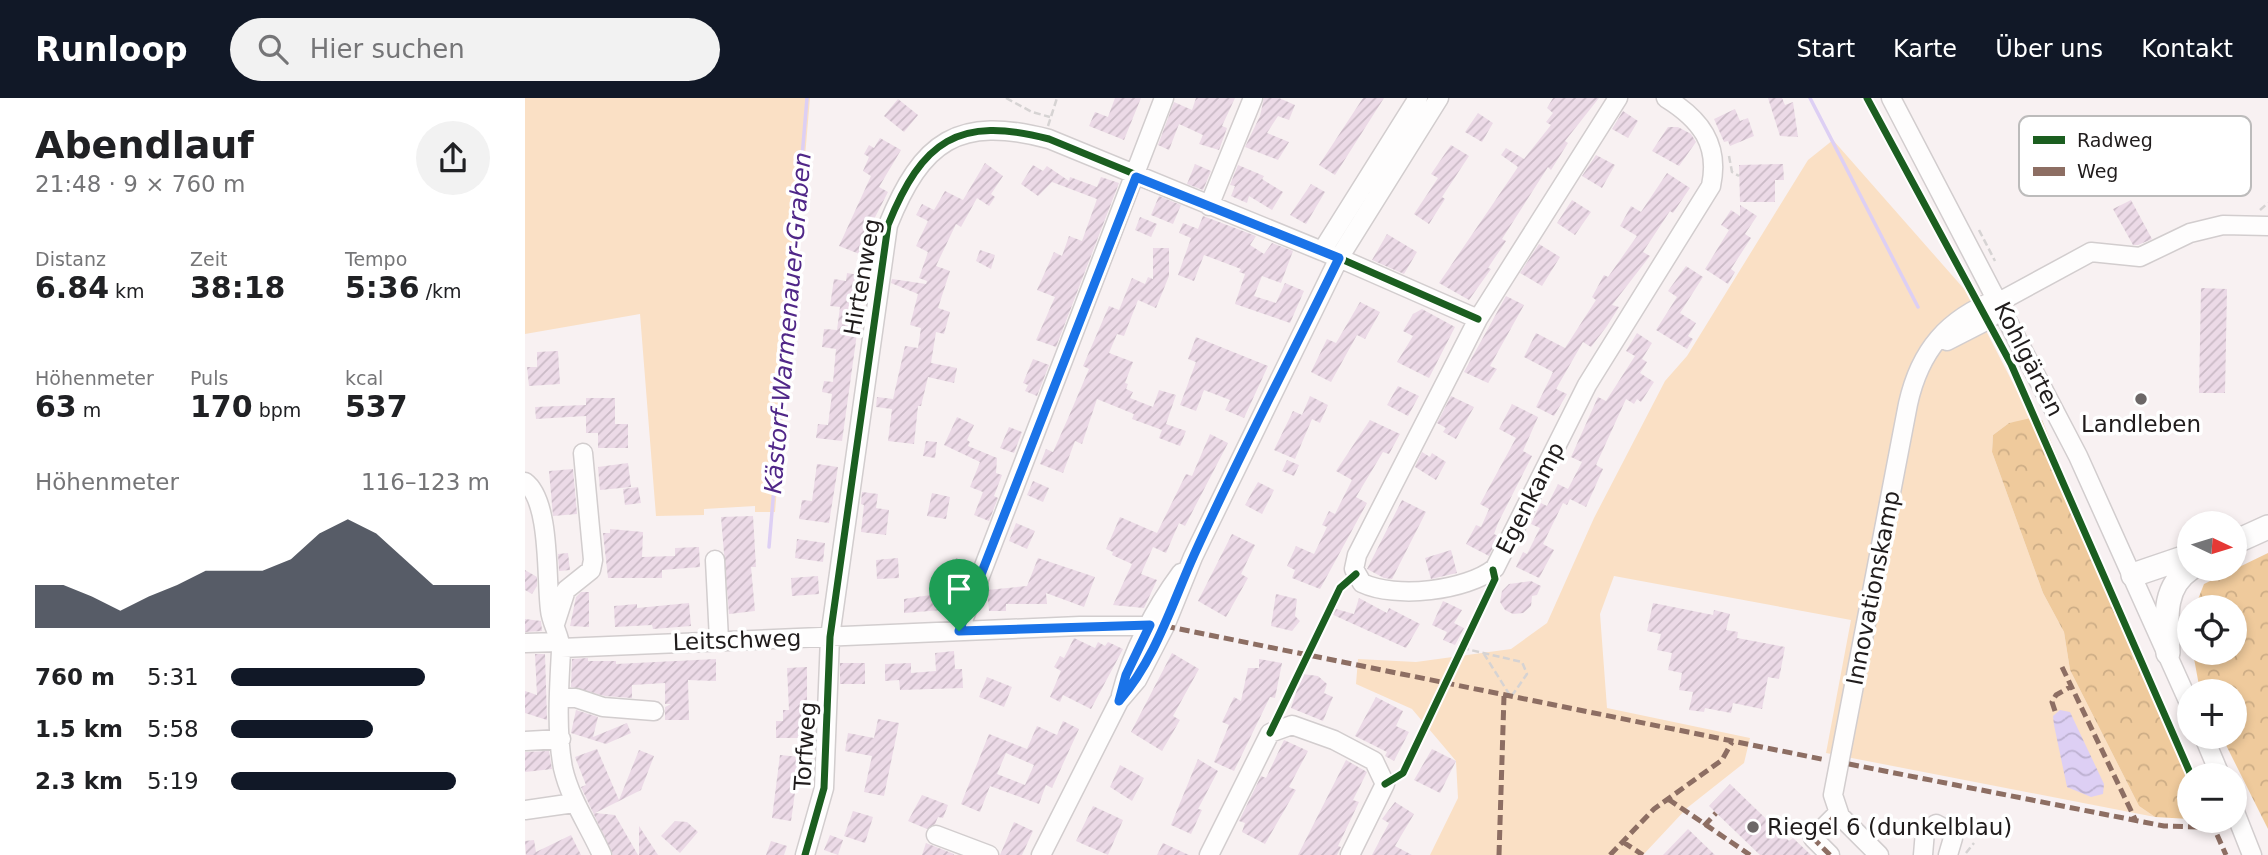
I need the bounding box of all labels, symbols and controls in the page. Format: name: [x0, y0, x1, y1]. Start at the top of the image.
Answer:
search box: [230, 18, 720, 81]
text: Runloop: [35, 30, 188, 69]
icon: search: [254, 30, 292, 68]
text: Hier suchen: [310, 34, 465, 64]
text: Start: [1796, 35, 1855, 63]
text: Karte: [1893, 35, 1957, 63]
text: Über uns: [1995, 35, 2103, 63]
text: Kontakt: [2141, 35, 2233, 63]
legend: [2019, 116, 2251, 196]
button: share: [416, 121, 490, 195]
text: Abendlauf: [35, 123, 254, 167]
text: Radweg: [2077, 129, 2153, 151]
water label: Kästorf-Warmenauer-Graben: [759, 151, 817, 495]
text: Weg: [2077, 160, 2118, 182]
text: 21:48 · 9 × 760 m: [35, 171, 245, 197]
street label: Hirtenweg: [839, 216, 885, 338]
text: Distanz: [35, 248, 106, 270]
text: Zeit: [190, 248, 227, 270]
text: Tempo: [345, 248, 407, 270]
text: 6.84: [35, 270, 109, 305]
text: 38:18: [190, 270, 286, 305]
text: 5:36: [345, 270, 420, 305]
text: km: [109, 280, 145, 302]
text: /km: [420, 280, 462, 302]
street label: Kohlgärten: [1989, 297, 2069, 421]
text: Höhenmeter: [35, 367, 154, 389]
text: Puls: [190, 367, 228, 389]
text: kcal: [345, 367, 383, 389]
text: 63: [35, 389, 77, 424]
text: 170: [190, 389, 253, 424]
text: 537: [345, 389, 408, 424]
marker: Landleben: [2133, 391, 2149, 407]
text: m: [77, 399, 101, 421]
text: bpm: [253, 399, 301, 421]
place label: Landleben: [2081, 411, 2201, 437]
street label: Egenkamp: [1491, 438, 1569, 558]
text: Höhenmeter: [35, 469, 179, 495]
text: 116–123 m: [361, 469, 490, 495]
street label: Innovationskamp: [1841, 488, 1905, 688]
north arrow: [2177, 511, 2247, 581]
map controls: [2177, 511, 2247, 833]
pin: [929, 559, 989, 631]
icon: arrive: [940, 570, 978, 608]
button: locate: [2177, 595, 2247, 665]
street label: Leitschweg: [672, 625, 802, 655]
text: 760 m: [35, 664, 115, 690]
text: 5:31: [147, 664, 199, 690]
button: +: [2177, 679, 2247, 749]
street label: Torfweg: [789, 701, 821, 792]
text: 1.5 km: [35, 716, 123, 742]
text: 5:58: [147, 716, 199, 742]
button: −: [2177, 763, 2247, 833]
text: 2.3 km: [35, 768, 123, 794]
text: 5:19: [147, 768, 199, 794]
place label: Riegel 6 (dunkelblau): [1767, 814, 2012, 840]
marker: Riegel 6 (dunkelblau): [1745, 819, 1761, 835]

